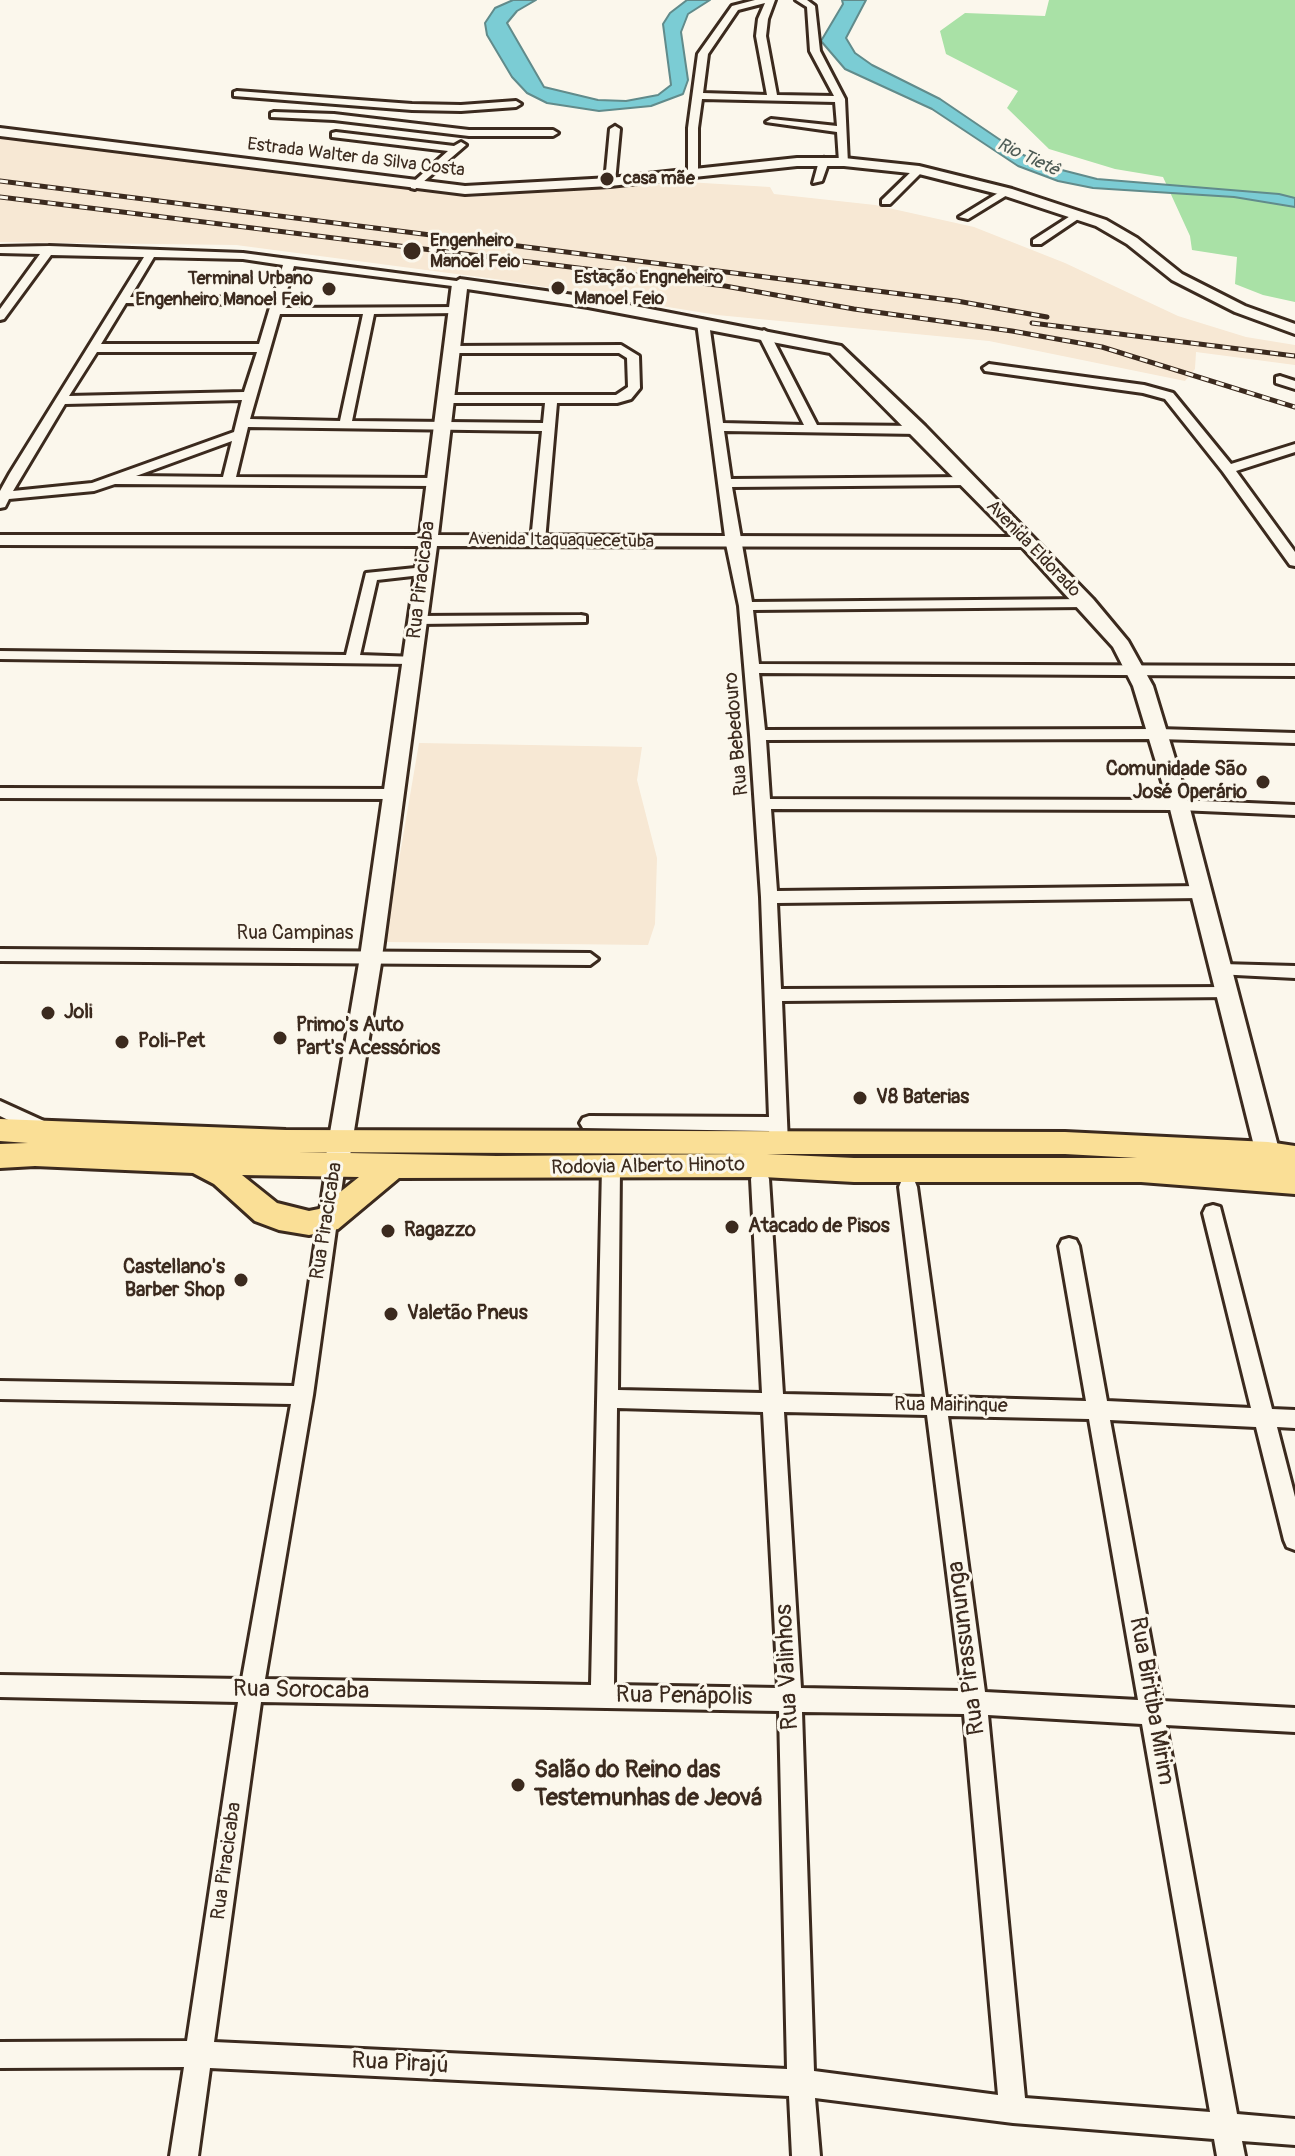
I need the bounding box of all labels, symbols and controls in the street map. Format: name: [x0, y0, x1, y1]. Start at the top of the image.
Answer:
street label: Estrada Walter da Silva Costa: [246, 134, 466, 182]
water label: Rio Tietê: [993, 134, 1063, 182]
place label: casa mãe: [623, 168, 695, 190]
marker: casa mãe: [598, 170, 616, 188]
place label: Engenheiro Manoel Feio: [430, 230, 520, 272]
marker: Engenheiro Manoel Feio: [401, 240, 423, 262]
place label: Estação Engneheiro Manoel Feio: [574, 267, 723, 310]
place label: Terminal Urbano Engenheiro Manoel Feio: [135, 268, 313, 310]
marker: Estação Engneheiro Manoel Feio: [549, 279, 567, 297]
marker: Terminal Urbano Engenheiro Manoel Feio: [320, 280, 338, 298]
street label: Avenida Eldorado: [981, 496, 1085, 602]
street label: Rua Piracicaba: [403, 520, 441, 640]
street label: Avenida Itaquaquecetuba: [468, 529, 654, 553]
street label: Rua Bebedouro: [720, 671, 754, 797]
place label: Comunidade São José Operário: [1106, 758, 1247, 805]
marker: Comunidade São José Operário: [1254, 773, 1272, 791]
street label: Rua Campinas: [236, 922, 354, 946]
place label: Joli: [64, 1001, 93, 1025]
marker: Joli: [39, 1004, 57, 1022]
place label: Primo's Auto Part's Acessórios: [296, 1014, 440, 1061]
marker: Primo's Auto Part's Acessórios: [271, 1029, 289, 1047]
place label: Poli-Pet: [138, 1030, 205, 1054]
marker: Poli-Pet: [113, 1033, 131, 1051]
place label: V8 Baterias: [876, 1086, 969, 1110]
marker: V8 Baterias: [851, 1089, 869, 1107]
street label: Rodovia Alberto Hinoto: [551, 1153, 745, 1181]
street label: Rua Piracicaba: [306, 1161, 348, 1281]
place label: Atacado de Pisos: [748, 1215, 890, 1239]
marker: Atacado de Pisos: [723, 1218, 741, 1236]
place label: Ragazzo: [404, 1219, 476, 1243]
marker: Ragazzo: [379, 1222, 397, 1240]
place label: Castellano's Barber Shop: [123, 1256, 225, 1303]
marker: Castellano's Barber Shop: [232, 1271, 250, 1289]
place label: Valetão Pneus: [407, 1302, 528, 1326]
marker: Valetão Pneus: [382, 1305, 400, 1323]
street label: Rua Mairinque: [894, 1393, 1008, 1419]
street label: Rua Pirassununga: [942, 1559, 992, 1737]
street label: Rua Valinhos: [770, 1603, 806, 1731]
street label: Rua Biritiba Mirim: [1122, 1615, 1180, 1787]
street label: Rua Sorocaba: [233, 1675, 369, 1707]
street label: Rua Penápolis: [615, 1681, 753, 1713]
place label: Salão do Reino das Testemunhas de Jeová: [534, 1757, 762, 1813]
marker: Salão do Reino das Testemunhas de Jeová: [509, 1776, 527, 1794]
street label: Rua Piracicaba: [207, 1801, 247, 1921]
street label: Rua Pirajú: [351, 2047, 449, 2081]

